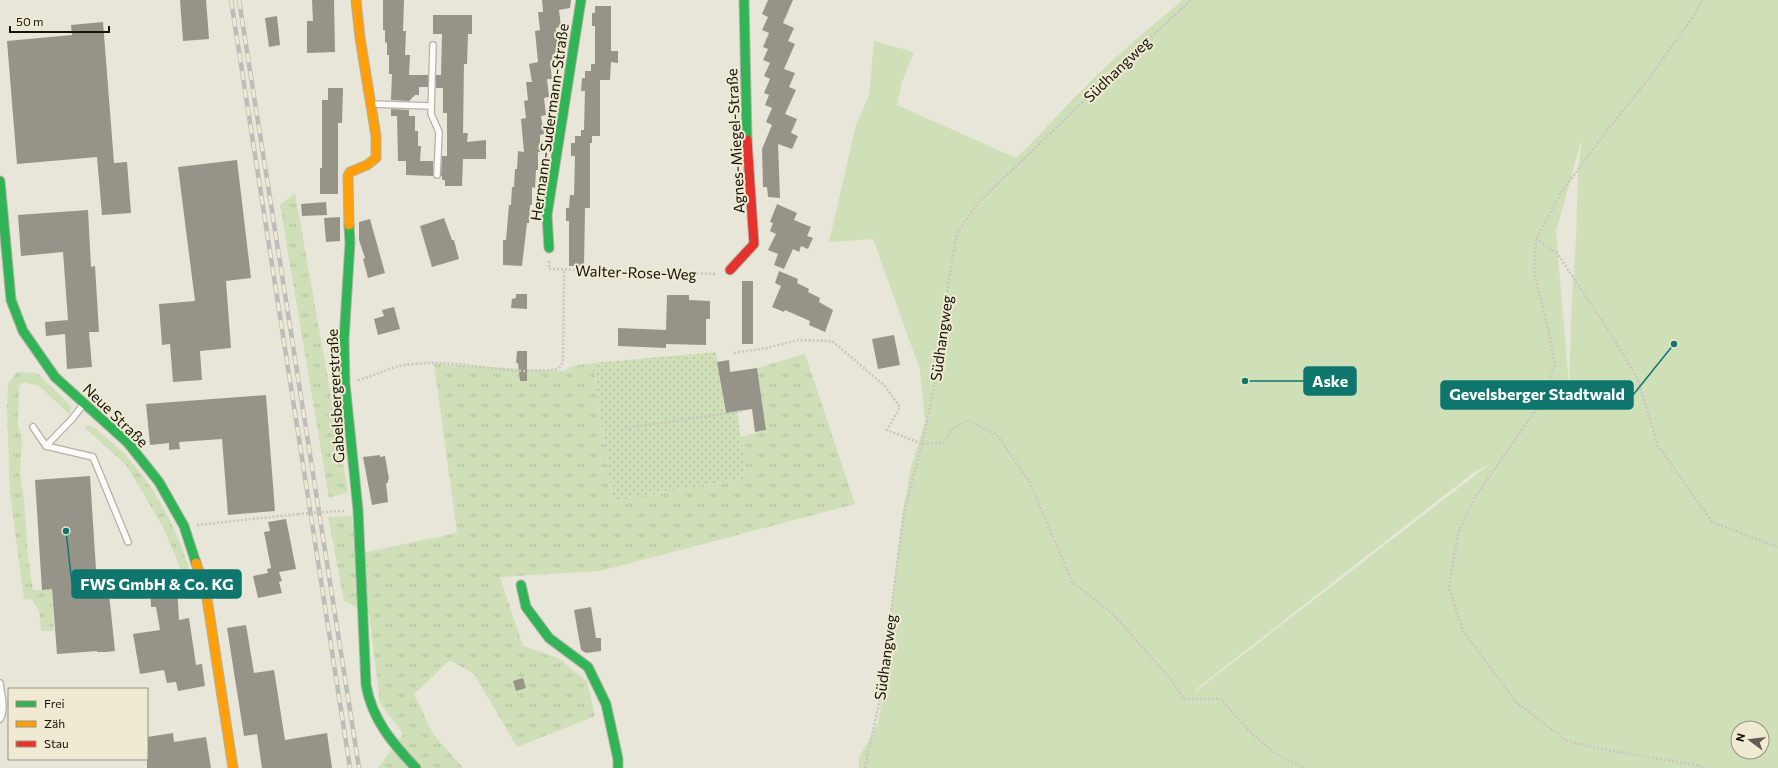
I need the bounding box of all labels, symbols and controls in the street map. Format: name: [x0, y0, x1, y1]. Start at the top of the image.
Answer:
scale bar: [10, 8, 109, 34]
text: 50 m: [16, 14, 44, 28]
street label: Hermann-Sudermann-Straße: [526, 22, 572, 222]
street label: Südhangweg: [1080, 32, 1154, 106]
street label: Agnes-Miegel-Straße: [722, 68, 748, 214]
street label: Walter-Rose-Weg: [575, 261, 697, 283]
street label: Südhangweg: [926, 294, 956, 382]
street label: Gabelsbergerstraße: [322, 328, 348, 464]
callout: Aske: [1304, 367, 1356, 395]
text: Aske: [1312, 371, 1348, 390]
street label: Neue Straße: [80, 379, 152, 451]
callout: Gevelsberger Stadtwald: [1441, 381, 1633, 409]
text: Gevelsberger Stadtwald: [1449, 384, 1625, 403]
callout: FWS GmbH & Co. KG: [72, 570, 241, 598]
text: FWS GmbH & Co. KG: [80, 574, 234, 593]
street label: Südhangweg: [870, 613, 900, 701]
legend: [8, 688, 148, 760]
text: Frei: [44, 696, 65, 710]
text: Zäh: [44, 716, 65, 730]
north arrow: [1730, 720, 1770, 760]
text: N: [1733, 732, 1747, 743]
text: Stau: [44, 736, 69, 750]

